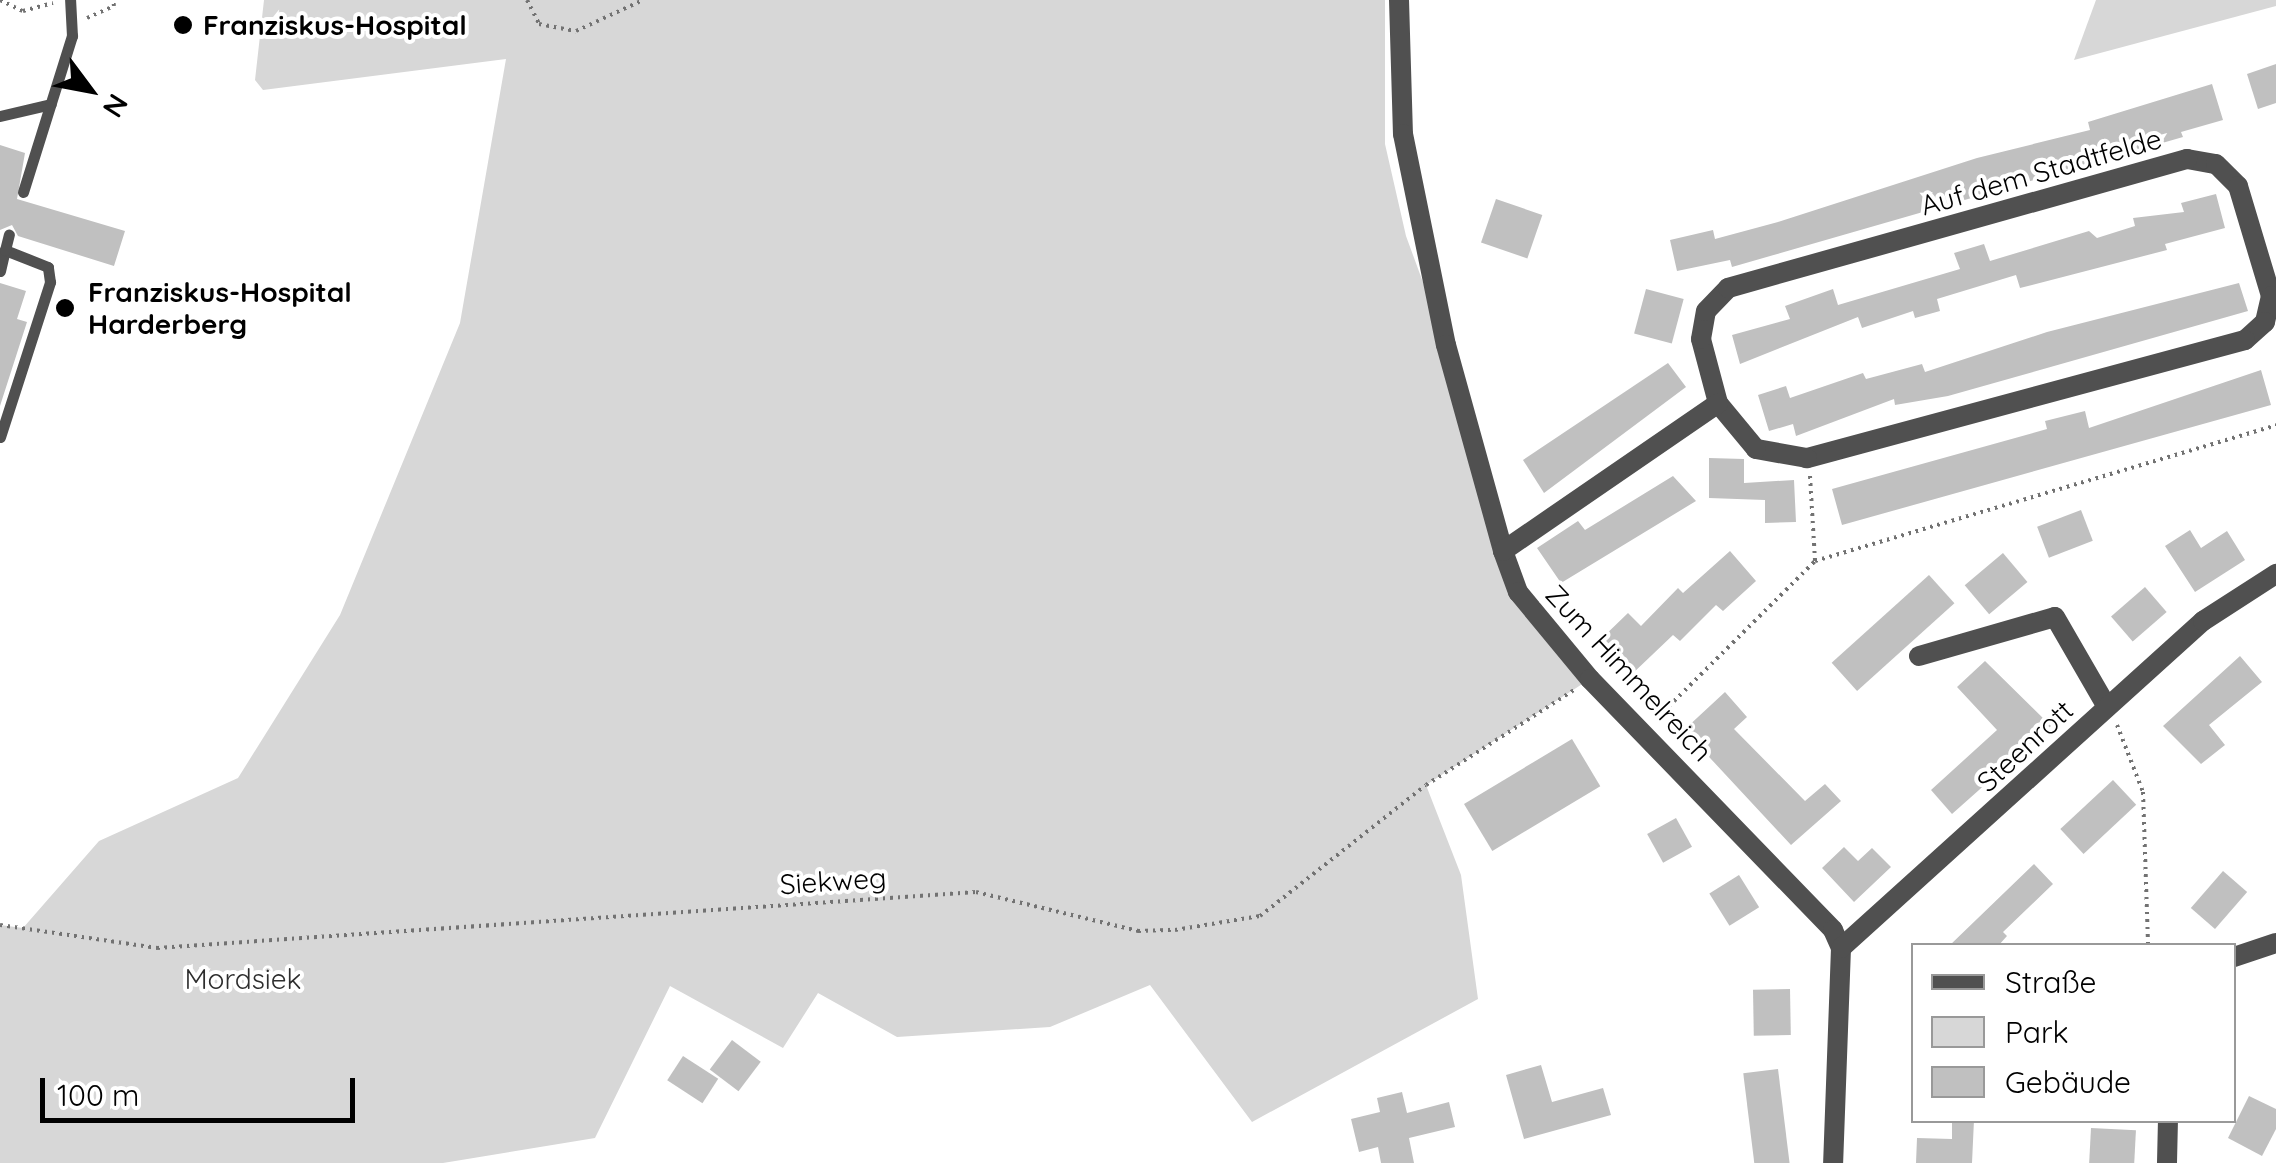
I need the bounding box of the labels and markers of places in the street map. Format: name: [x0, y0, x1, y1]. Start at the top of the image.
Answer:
place label: Franziskus-Hospital: [203, 8, 467, 42]
marker: Franziskus-Hospital: [172, 14, 194, 36]
place label: Franziskus-Hospital Harderberg: [88, 275, 352, 341]
marker: Franziskus-Hospital Harderberg: [52, 295, 78, 321]

